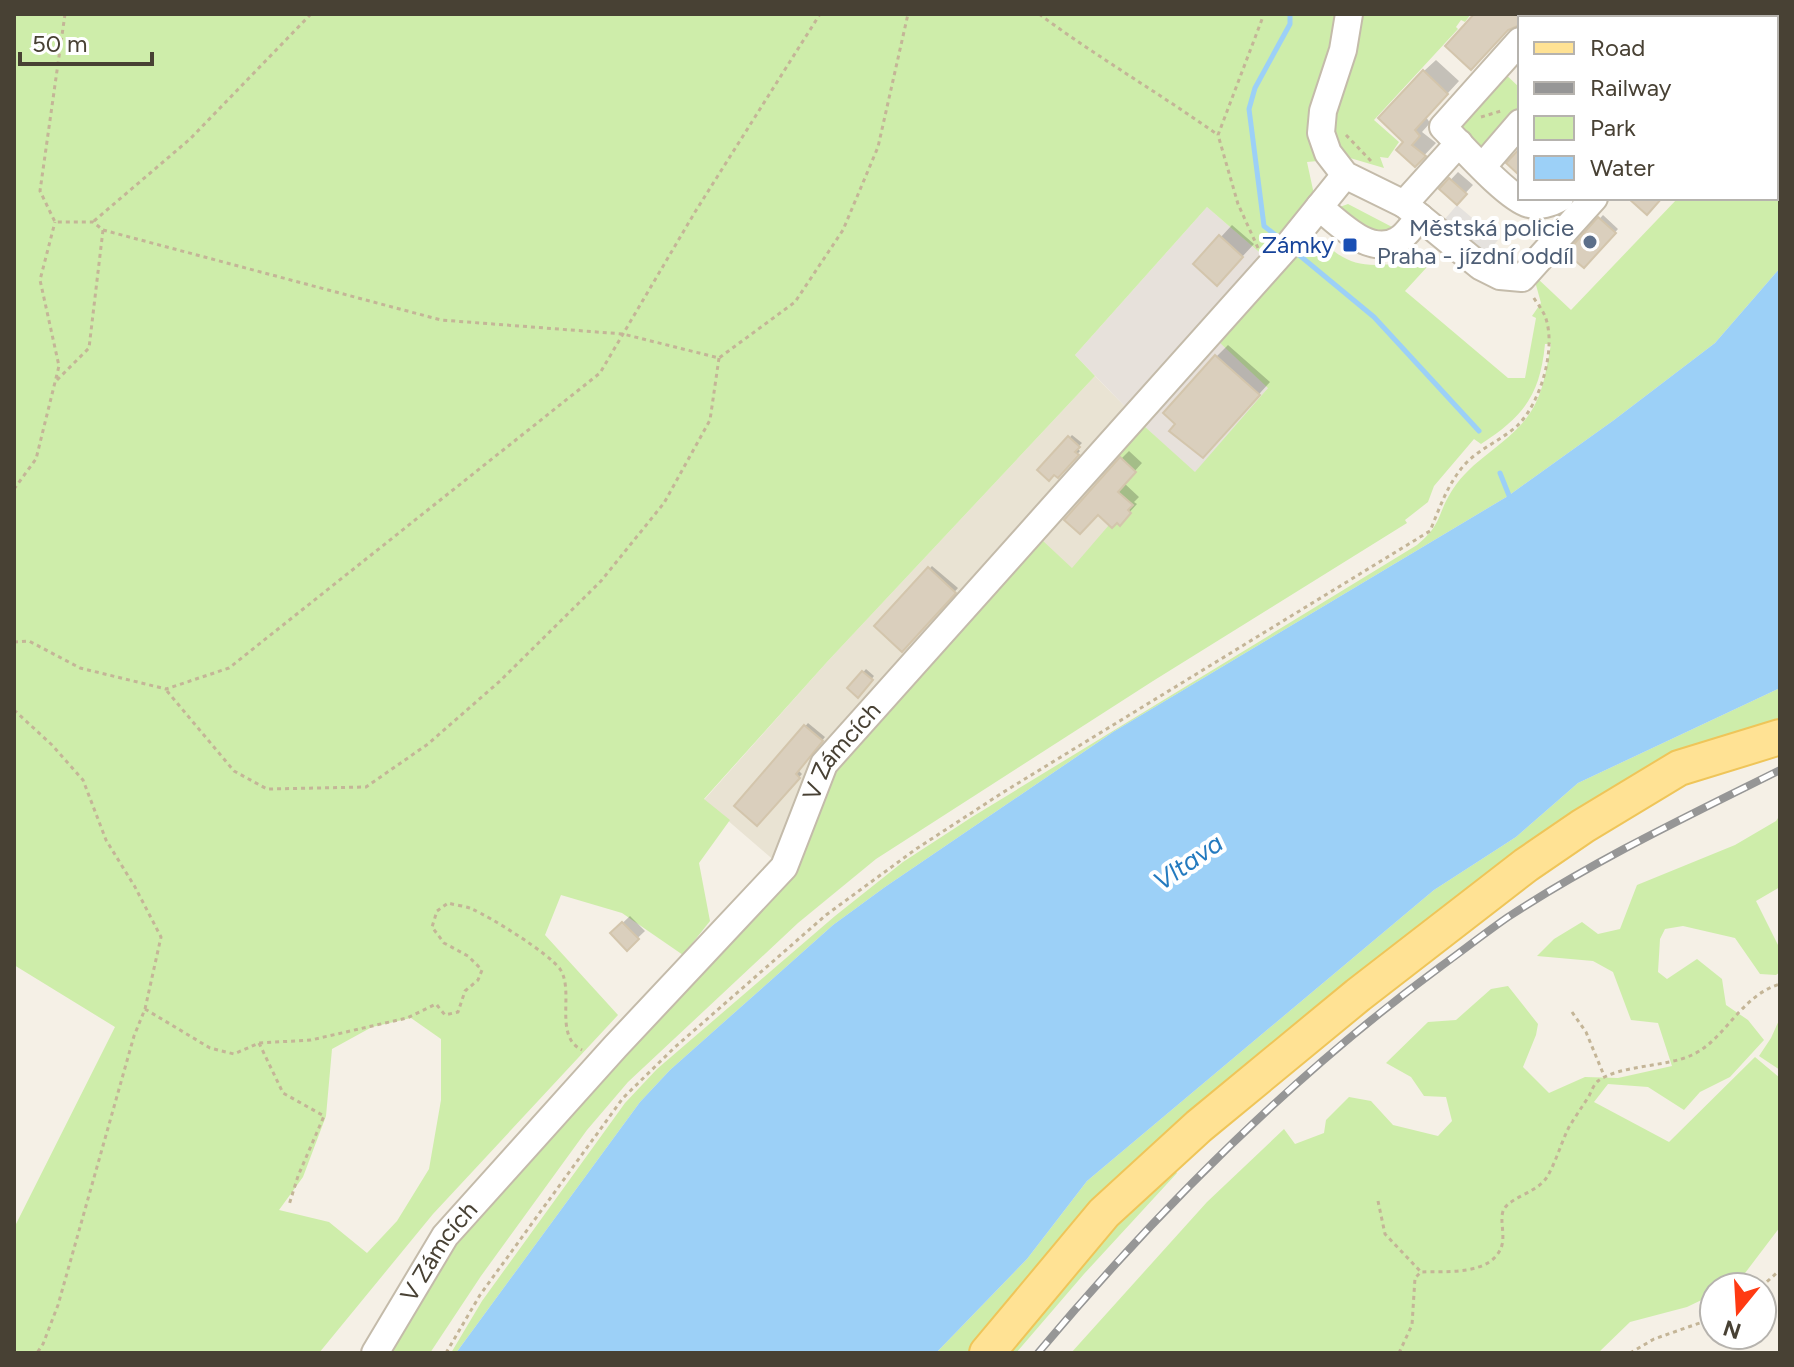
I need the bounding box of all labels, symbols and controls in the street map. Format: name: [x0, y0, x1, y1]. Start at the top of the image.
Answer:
scale bar: [20, 16, 152, 66]
legend: [1518, 16, 1778, 200]
text: 50 m: [32, 29, 88, 58]
text: Road: [1590, 33, 1645, 62]
text: Railway: [1590, 73, 1672, 102]
text: Park: [1590, 113, 1636, 142]
text: Water: [1590, 153, 1655, 182]
place label: Městská policie Praha - jízdní oddíl: [1377, 213, 1574, 270]
place label: Zámky: [1262, 230, 1334, 259]
marker: Městská policie Praha - jízdní oddíl: [1581, 233, 1599, 251]
marker: Zámky: [1341, 236, 1359, 254]
street label: V Zámcích: [796, 696, 886, 804]
water label: Vltava: [1147, 827, 1229, 897]
street label: V Zámcích: [394, 1195, 483, 1307]
north arrow: [1698, 1271, 1778, 1351]
text: N: [1720, 1314, 1744, 1345]

